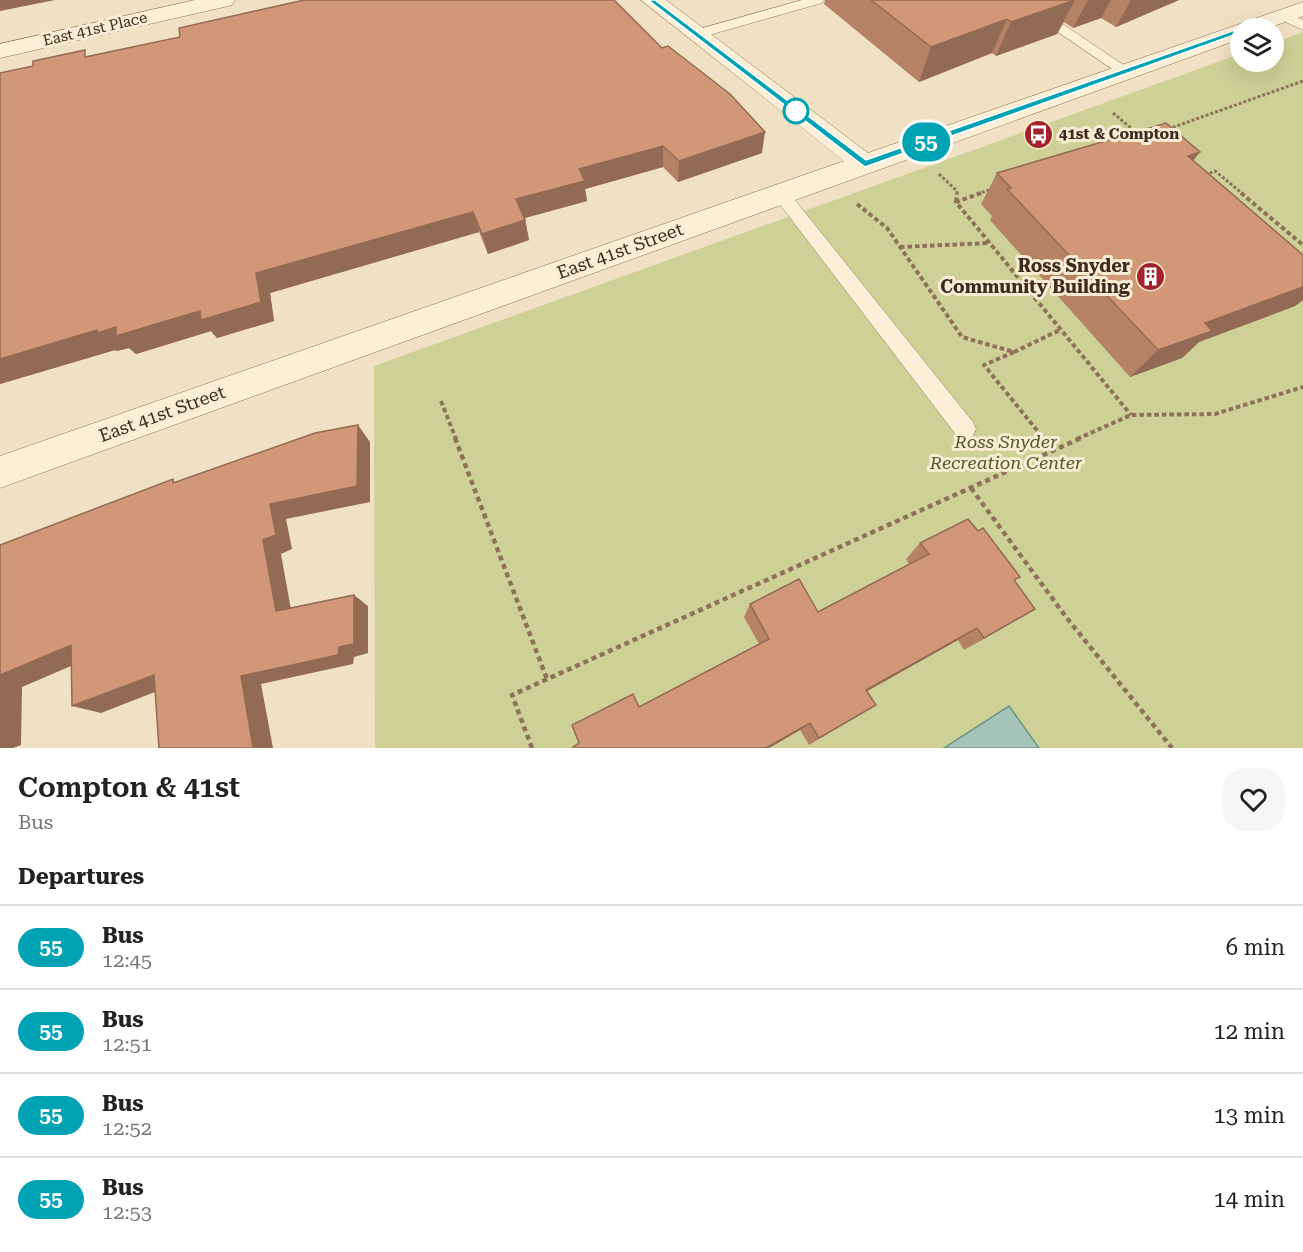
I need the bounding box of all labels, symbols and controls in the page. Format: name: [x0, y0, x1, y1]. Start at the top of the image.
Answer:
street label: East 41st Place: [41, 8, 149, 50]
map controls: [1230, 18, 1284, 72]
button: layers: [1230, 18, 1284, 72]
unlabelled marker: [783, 98, 809, 124]
bus stop icon: 41st & Compton: [1022, 118, 1054, 150]
line badge: 55: [899, 122, 953, 162]
place label: 41st & Compton: [1059, 125, 1179, 143]
text: 55: [914, 130, 938, 154]
street label: East 41st Street: [554, 218, 686, 283]
place label: Ross Snyder Community Building: [940, 255, 1131, 297]
building icon: Ross Snyder Community Building: [1135, 260, 1167, 292]
street label: East 41st Street: [96, 381, 228, 446]
park label: Ross Snyder Recreation Center: [929, 431, 1083, 473]
button: heart: [1222, 768, 1285, 831]
text: Compton & 41st: [18, 771, 240, 804]
text: Bus: [18, 810, 53, 834]
text: Departures: [18, 864, 144, 889]
text: Bus: [102, 923, 144, 948]
text: 55: [39, 935, 63, 959]
text: 6 min: [1226, 935, 1285, 960]
text: 12:45: [102, 948, 152, 972]
text: Bus: [102, 1007, 144, 1032]
text: 55: [39, 1019, 63, 1043]
text: 12 min: [1214, 1019, 1285, 1044]
text: 12:51: [102, 1032, 152, 1056]
text: Bus: [102, 1091, 144, 1116]
text: 55: [39, 1103, 63, 1127]
text: 13 min: [1214, 1103, 1285, 1128]
text: 12:52: [102, 1116, 152, 1140]
text: Bus: [102, 1175, 144, 1200]
text: 55: [39, 1187, 63, 1211]
text: 14 min: [1214, 1187, 1285, 1212]
text: 12:53: [102, 1200, 152, 1224]

